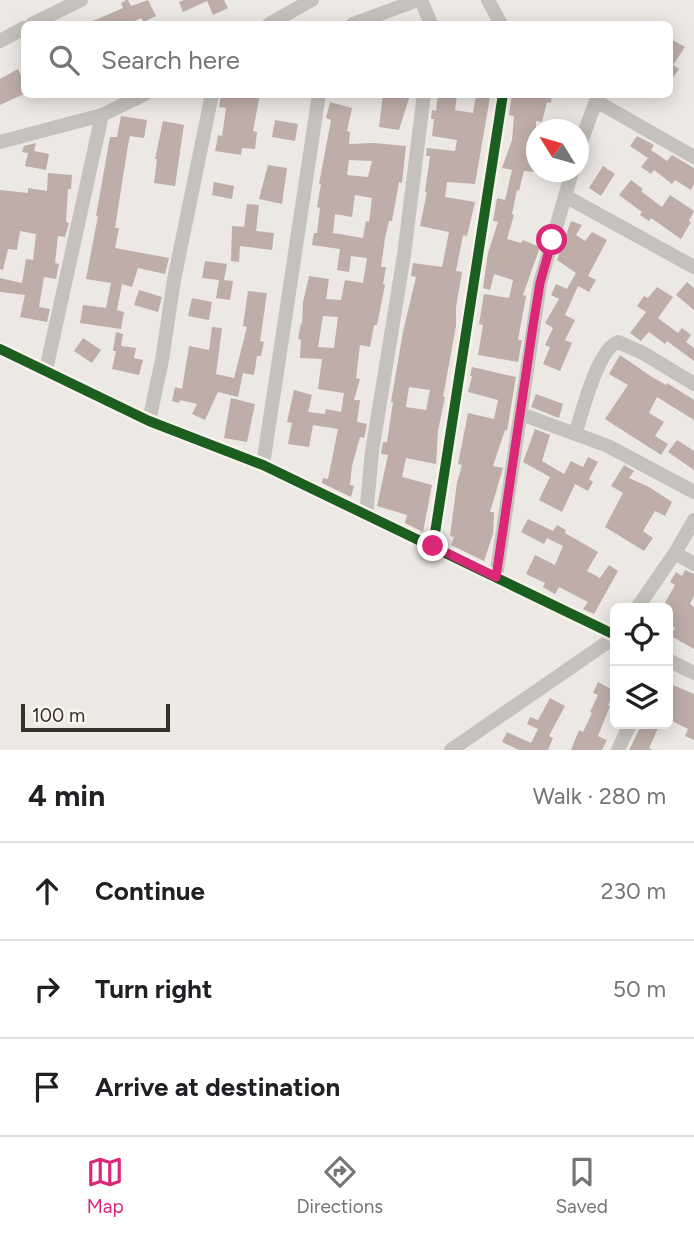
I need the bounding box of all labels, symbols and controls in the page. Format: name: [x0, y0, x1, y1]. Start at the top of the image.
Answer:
search box: [21, 21, 673, 98]
icon: search: [45, 41, 83, 79]
text: Search here: [101, 44, 240, 76]
north arrow: [526, 119, 589, 182]
route start: [536, 224, 567, 255]
route end: [417, 530, 448, 561]
map controls: [610, 603, 673, 729]
button: locate: [610, 603, 673, 666]
button: layers: [610, 666, 673, 729]
scale bar: [21, 701, 170, 733]
text: 100 m: [32, 704, 85, 727]
text: 4 min: [28, 777, 105, 814]
text: Walk · 280 m: [533, 782, 666, 810]
icon: ahead: [28, 872, 66, 910]
text: Continue: [95, 875, 205, 907]
text: 230 m: [601, 877, 666, 905]
icon: right: [28, 970, 66, 1008]
text: Turn right: [95, 973, 212, 1005]
text: 50 m: [613, 975, 666, 1003]
icon: arrive: [28, 1068, 66, 1106]
text: Arrive at destination: [95, 1071, 340, 1103]
tab: Map: [86, 1153, 124, 1218]
tab: Directions: [296, 1153, 383, 1218]
tab: Saved: [555, 1153, 608, 1218]

